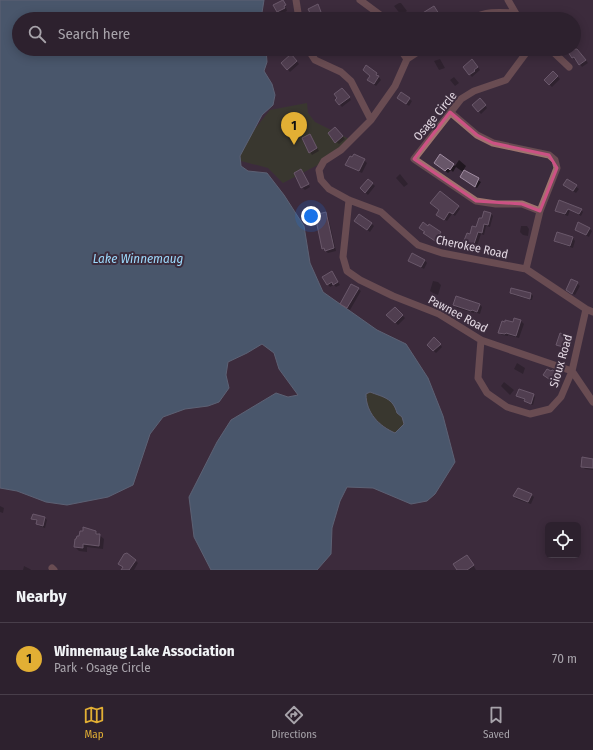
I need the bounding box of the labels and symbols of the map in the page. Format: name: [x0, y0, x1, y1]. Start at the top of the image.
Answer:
street label: Osage Circle: [410, 89, 460, 143]
pin: 1: [281, 112, 307, 145]
your location: [301, 206, 321, 226]
street label: Cherokee Road: [435, 233, 509, 261]
water label: Lake Winnemaug: [93, 251, 184, 266]
street label: Pawnee Road: [426, 293, 490, 335]
street label: Sioux Road: [547, 333, 575, 389]

